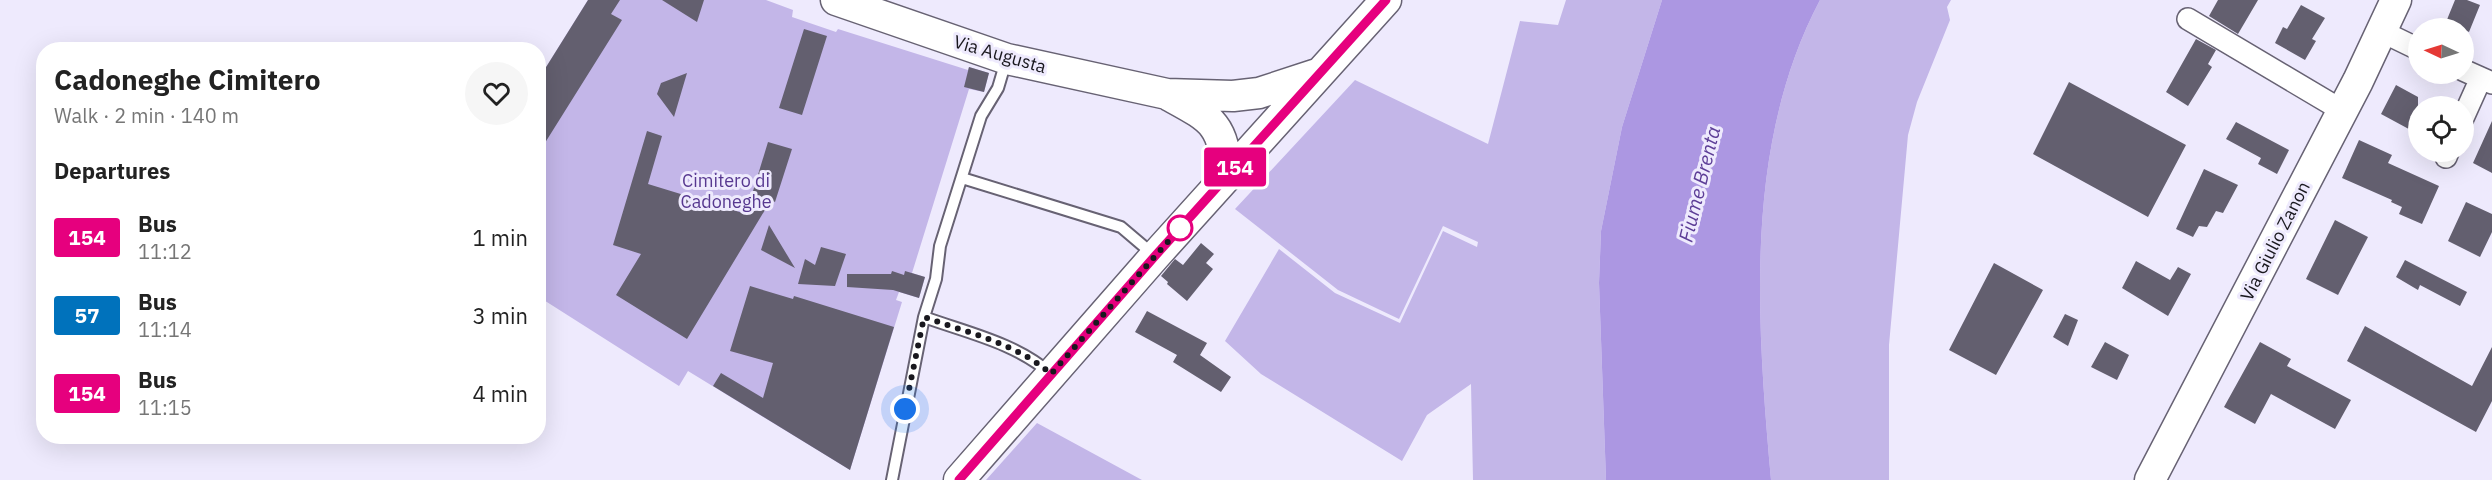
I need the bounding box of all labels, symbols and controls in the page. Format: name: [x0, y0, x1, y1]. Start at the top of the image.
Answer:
north arrow: [2408, 18, 2474, 84]
map controls: [2408, 18, 2474, 162]
street label: Via Augusta: [951, 30, 1049, 78]
text: Cadoneghe Cimitero: [54, 61, 320, 98]
button: heart: [465, 62, 528, 125]
button: locate: [2408, 96, 2474, 162]
text: Walk · 2 min · 140 m: [54, 102, 239, 129]
water label: Fiume Brenta: [1672, 123, 1726, 245]
line badge: 154: [1200, 148, 1270, 186]
text: 154: [1216, 153, 1254, 181]
text: Departures: [54, 156, 170, 185]
park label: Cimitero di Cadoneghe: [680, 169, 772, 213]
street label: Via Giulio Zanon: [2235, 177, 2315, 305]
text: Bus: [138, 209, 177, 238]
unlabelled marker: [1167, 215, 1193, 241]
text: 154: [68, 223, 106, 251]
text: 1 min: [472, 223, 528, 252]
text: 11:12: [138, 238, 192, 265]
text: Bus: [138, 287, 177, 316]
text: 57: [74, 301, 100, 329]
text: 3 min: [472, 301, 528, 330]
text: 11:14: [138, 316, 192, 343]
text: Bus: [138, 365, 177, 394]
text: 154: [68, 379, 106, 407]
text: 4 min: [472, 379, 528, 408]
text: 11:15: [138, 394, 192, 421]
your location: [890, 394, 920, 424]

